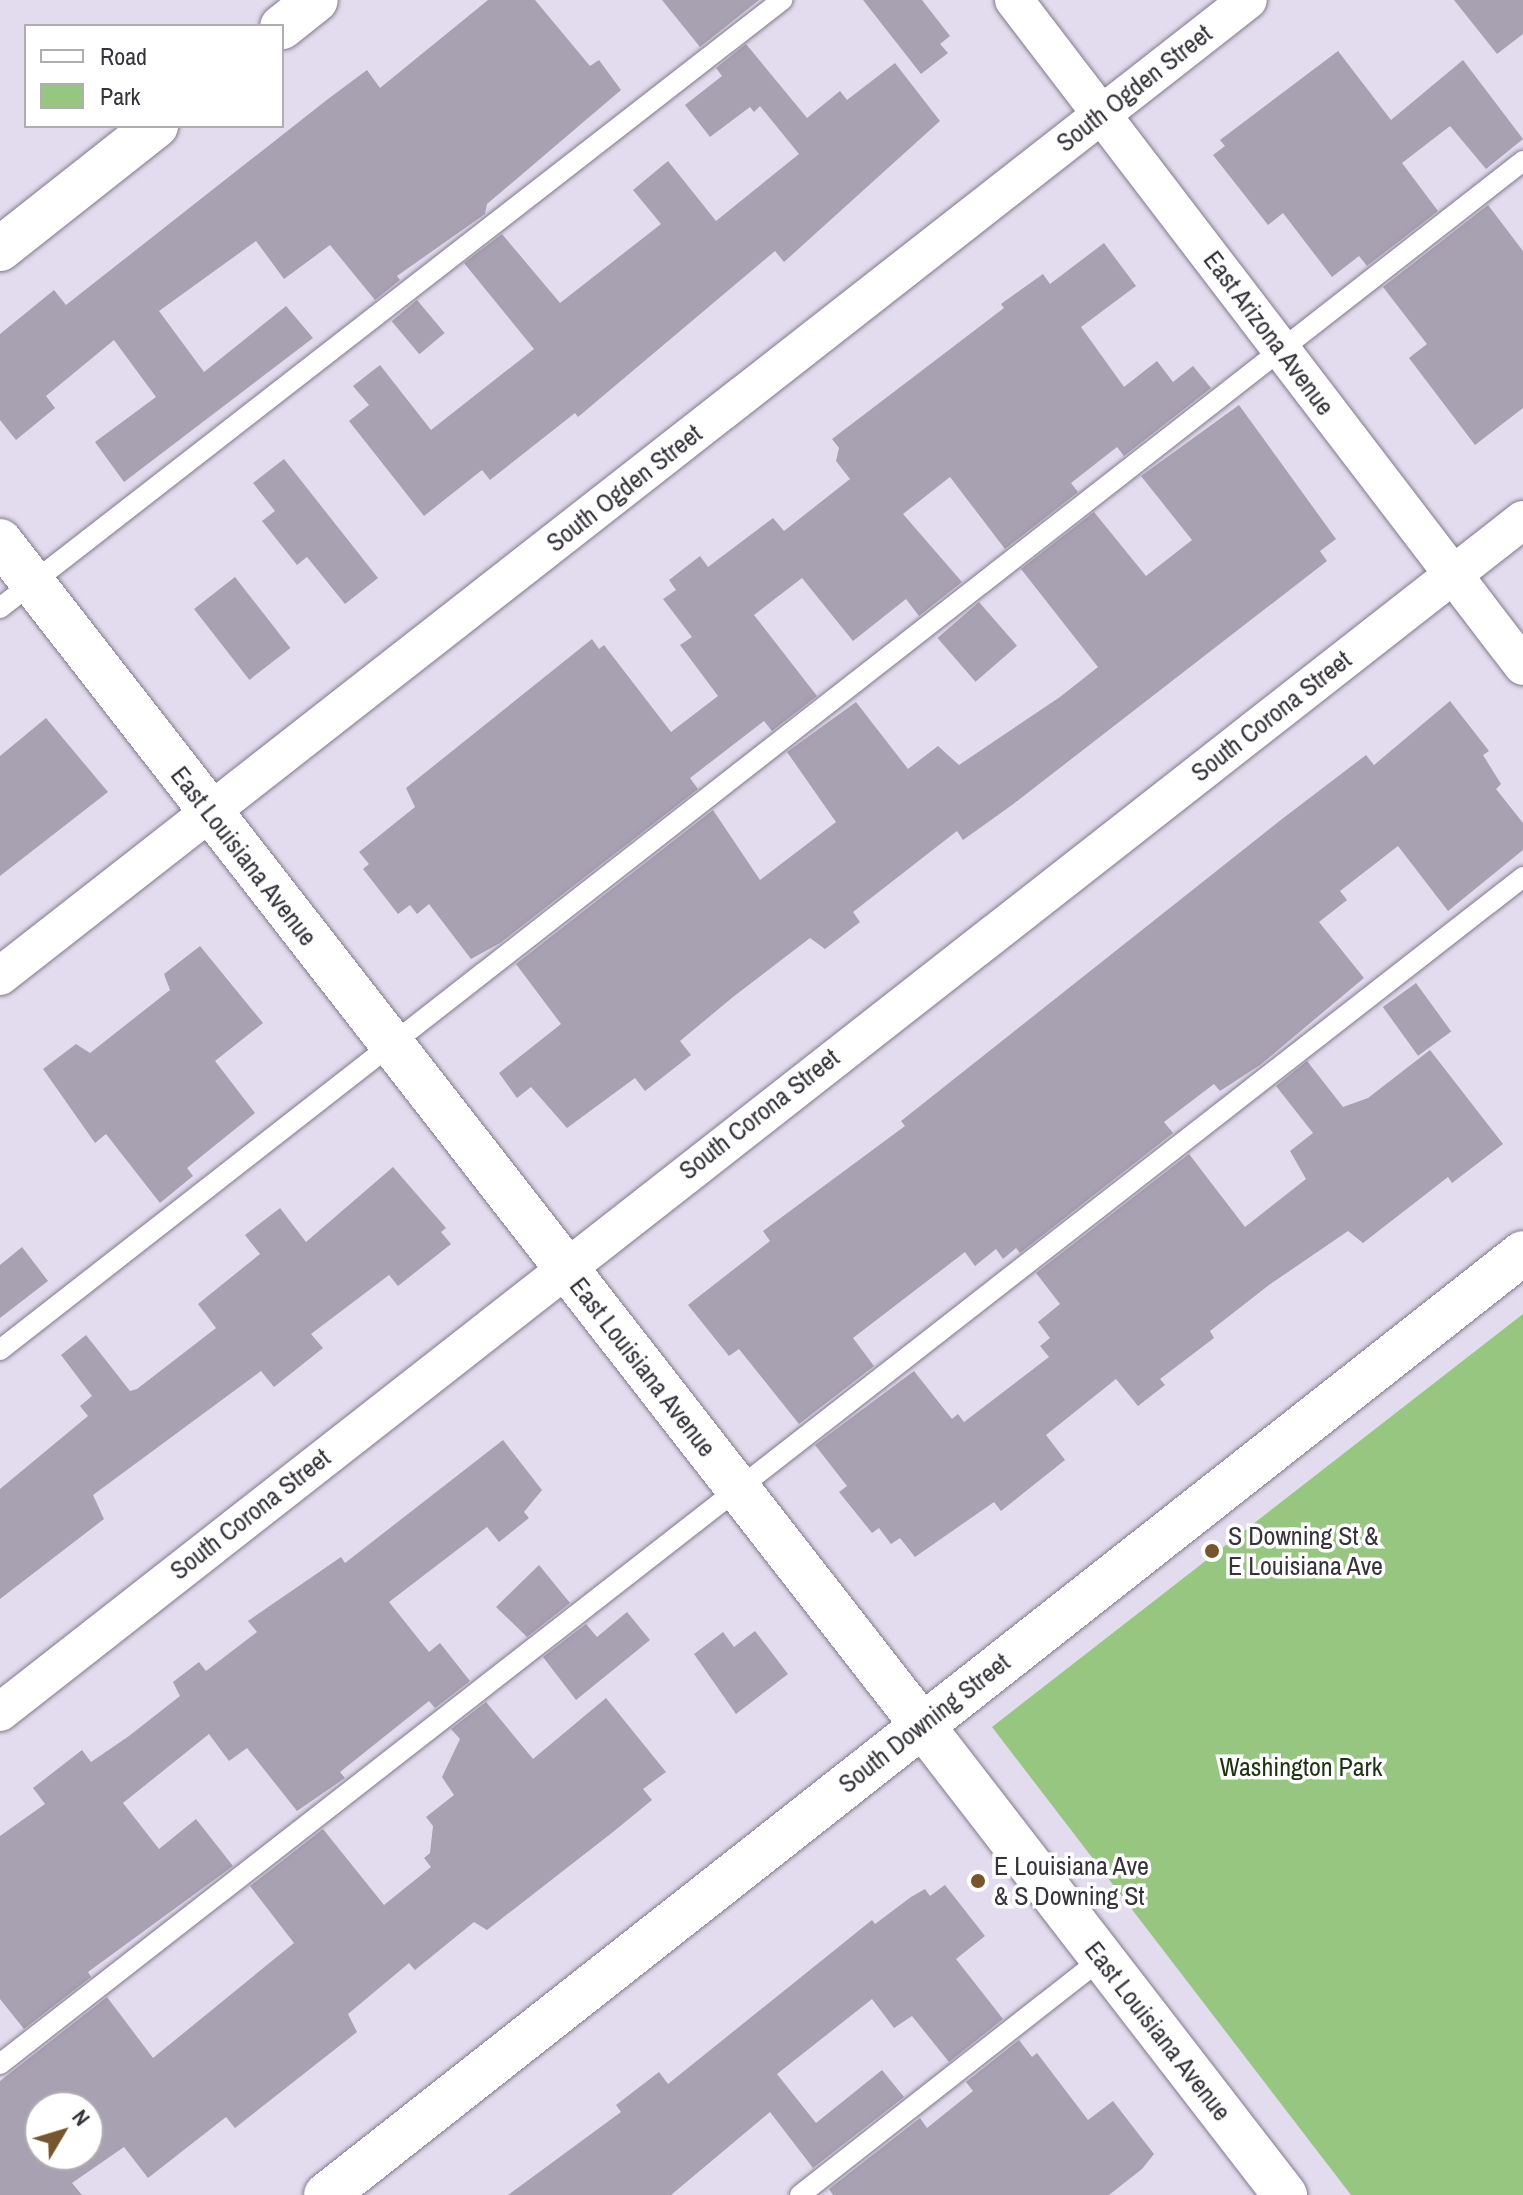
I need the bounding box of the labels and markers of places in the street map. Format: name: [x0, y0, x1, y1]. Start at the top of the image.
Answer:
place label: S Downing St & E Louisiana Ave: [1228, 1520, 1384, 1582]
marker: S Downing St & E Louisiana Ave: [1203, 1542, 1221, 1560]
place label: E Louisiana Ave & S Downing St: [994, 1850, 1150, 1912]
marker: E Louisiana Ave & S Downing St: [969, 1872, 987, 1890]

